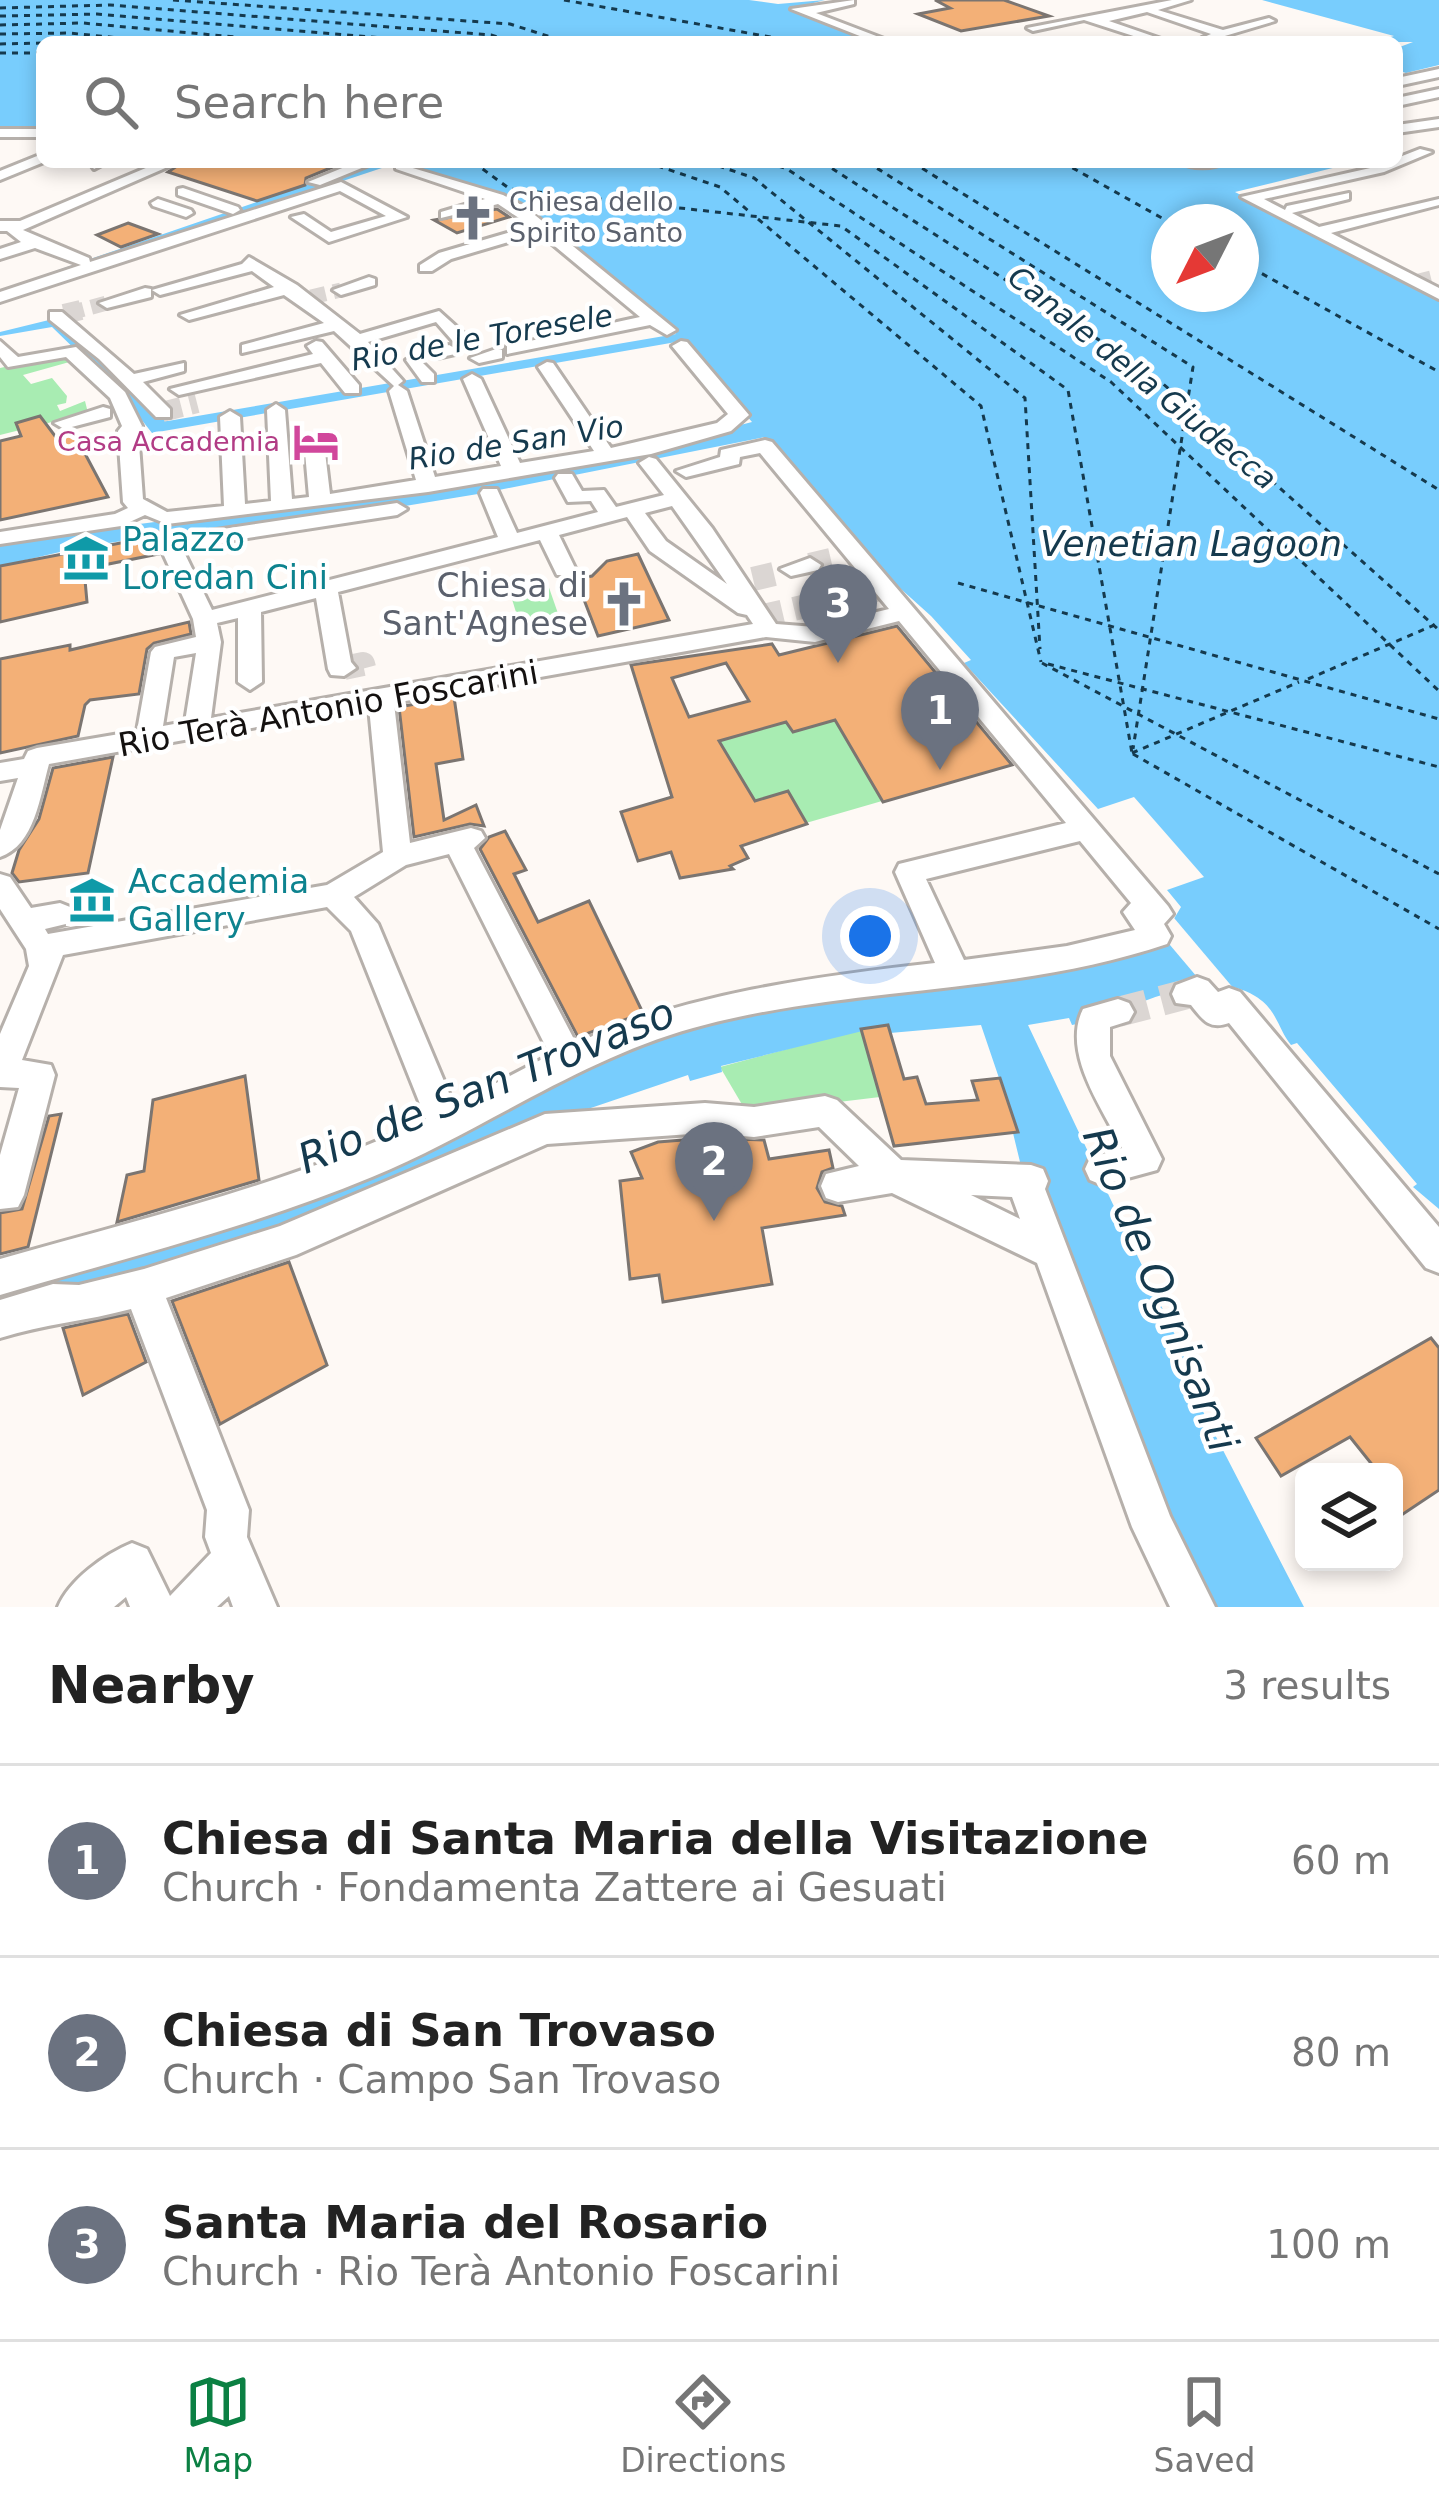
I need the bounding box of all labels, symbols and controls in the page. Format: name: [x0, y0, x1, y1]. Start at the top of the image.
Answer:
search box: [36, 36, 1403, 168]
icon: search: [78, 69, 144, 135]
text: Search here: [174, 76, 444, 129]
place label: Chiesa dello Spirito Santo: [509, 186, 683, 248]
church icon: Chiesa dello Spirito Santo: [448, 193, 498, 243]
north arrow: [1151, 204, 1259, 312]
water label: Canale della Giudecca: [1001, 259, 1283, 497]
water label: Rio de le Toresele: [348, 297, 615, 378]
water label: Rio de San Vio: [406, 408, 626, 477]
hotel icon: Casa Accademia: [291, 417, 341, 467]
place label: Casa Accademia: [57, 426, 280, 457]
place label: Palazzo Loredan Cini: [122, 520, 328, 597]
water label: Venetian Lagoon: [1040, 523, 1342, 564]
museum icon: Palazzo Loredan Cini: [61, 533, 111, 583]
pin: 3: [799, 564, 877, 663]
place label: Chiesa di Sant'Agnese: [382, 566, 588, 643]
church icon: Chiesa di Sant'Agnese: [599, 579, 649, 629]
street label: Rio Terà Antonio Foscarini: [115, 652, 541, 765]
pin: 1: [901, 671, 979, 770]
place label: Accademia Gallery: [128, 862, 309, 939]
museum icon: Accademia Gallery: [67, 875, 117, 925]
your location: [840, 906, 900, 966]
water label: Rio de San Trovaso: [291, 988, 682, 1183]
water label: Rio de Ognisanti: [1073, 1120, 1248, 1459]
pin: 2: [675, 1122, 753, 1221]
map controls: [1295, 1463, 1403, 1571]
button: layers: [1295, 1463, 1403, 1571]
text: Nearby: [48, 1656, 255, 1715]
text: 3 results: [1223, 1663, 1391, 1708]
text: Chiesa di Santa Maria della Visitazione: [162, 1812, 1149, 1865]
text: 1: [73, 1838, 101, 1883]
text: 60 m: [1291, 1838, 1391, 1883]
text: Church · Fondamenta Zattere ai Gesuati: [162, 1865, 947, 1910]
text: Chiesa di San Trovaso: [162, 2004, 716, 2057]
text: 2: [73, 2030, 101, 2075]
text: 80 m: [1291, 2030, 1391, 2075]
text: Church · Campo San Trovaso: [162, 2057, 721, 2102]
text: Santa Maria del Rosario: [162, 2196, 768, 2249]
text: 3: [73, 2222, 101, 2267]
text: 100 m: [1266, 2222, 1391, 2267]
text: Church · Rio Terà Antonio Foscarini: [162, 2249, 840, 2294]
tab: Map: [184, 2369, 253, 2480]
tab: Directions: [620, 2369, 786, 2480]
tab: Saved: [1154, 2369, 1255, 2480]

